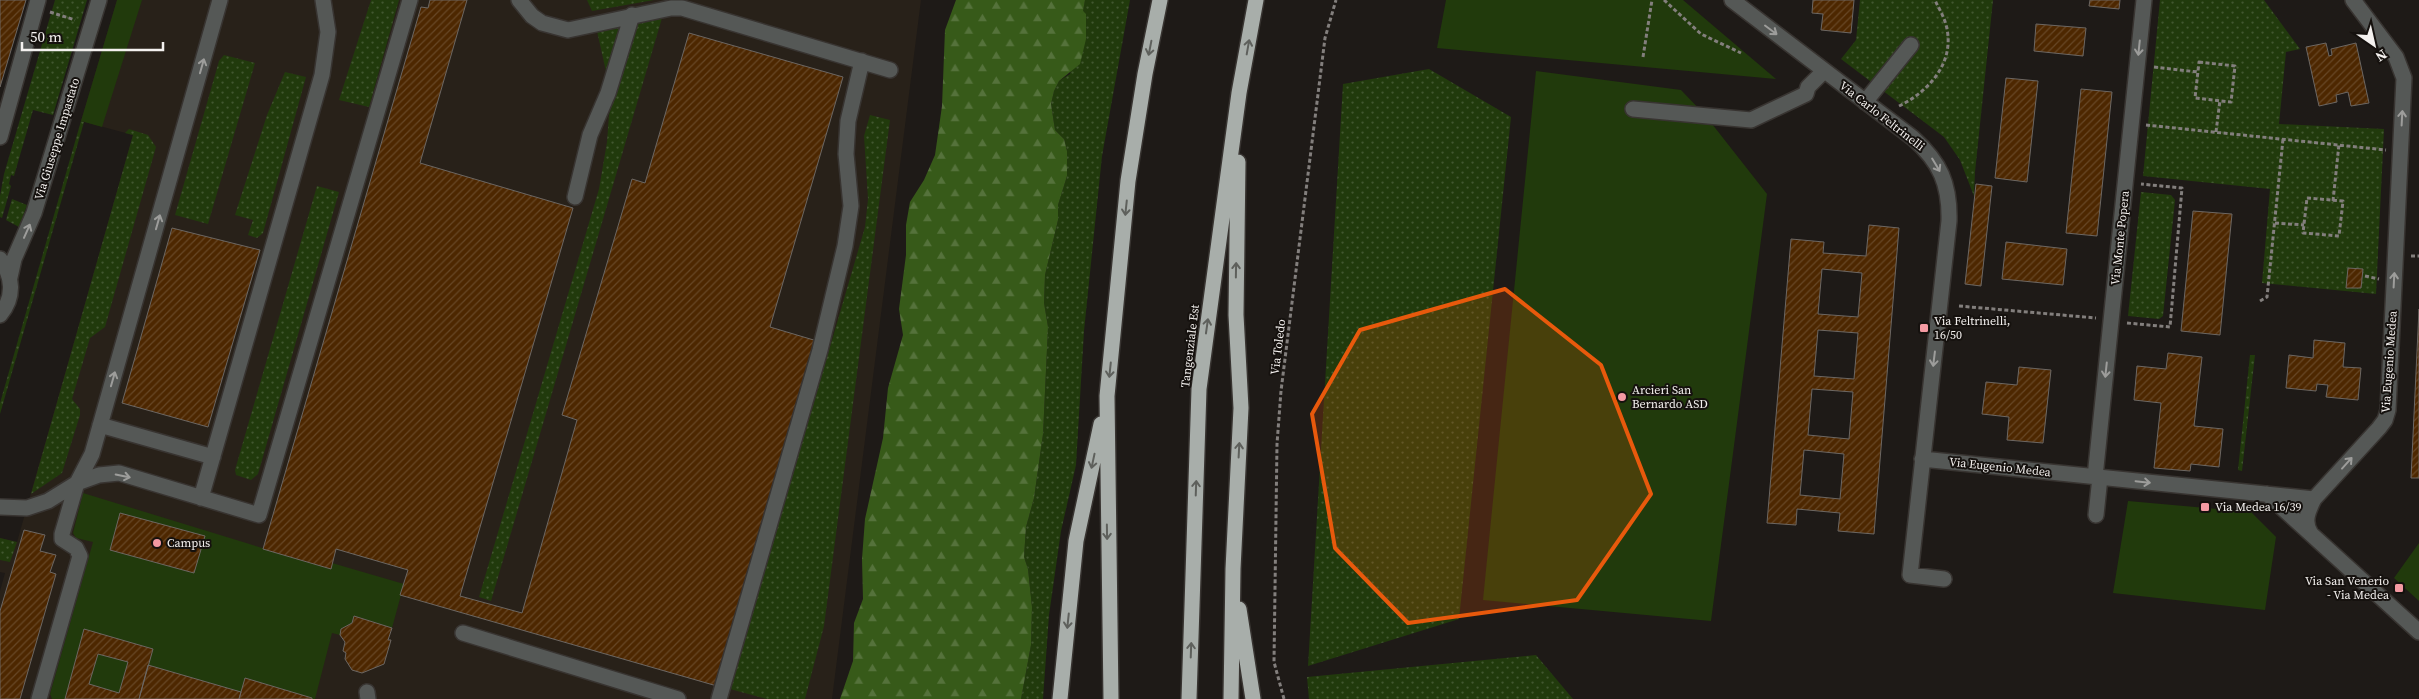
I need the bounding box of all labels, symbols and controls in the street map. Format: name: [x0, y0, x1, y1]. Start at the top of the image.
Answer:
scale bar: [22, 20, 164, 52]
north arrow: [2349, 20, 2399, 70]
one-way arrow: [1764, 24, 1777, 35]
text: 50 m: [30, 26, 62, 47]
one-way arrow: [1145, 39, 1154, 55]
one-way arrow: [1243, 39, 1253, 55]
one-way arrow: [2134, 40, 2144, 56]
text: N: [2371, 45, 2391, 67]
one-way arrow: [198, 58, 207, 74]
street label: Via Giuseppe Impastato: [31, 76, 83, 202]
street label: Via Carlo Feltrinelli: [1836, 78, 1928, 155]
one-way arrow: [2397, 110, 2406, 126]
one-way arrow: [1932, 158, 1942, 172]
street label: Via Monte Popera: [2107, 189, 2133, 286]
one-way arrow: [1121, 200, 1131, 216]
one-way arrow: [153, 215, 163, 231]
one-way arrow: [22, 224, 32, 239]
one-way arrow: [1232, 263, 1241, 279]
one-way arrow: [2390, 273, 2399, 289]
street label: Tangenziale Est: [1177, 303, 1203, 388]
street label: Via Eugenio Medea: [2377, 310, 2401, 414]
place label: Via Feltrinelli, 16/50: [1934, 313, 2010, 343]
one-way arrow: [1203, 318, 1213, 334]
street label: Via Toledo: [1267, 318, 1289, 376]
marker: Via Feltrinelli, 16/50: [1918, 322, 1930, 334]
one-way arrow: [1929, 351, 1939, 367]
one-way arrow: [1105, 362, 1115, 378]
one-way arrow: [2101, 362, 2111, 378]
one-way arrow: [109, 371, 119, 387]
place label: Arcieri San Bernardo ASD: [1632, 382, 1708, 412]
marker: Arcieri San Bernardo ASD: [1616, 391, 1628, 403]
one-way arrow: [1235, 442, 1244, 458]
one-way arrow: [1088, 452, 1097, 468]
street label: Via Eugenio Medea: [1948, 454, 2053, 480]
one-way arrow: [2341, 457, 2353, 470]
one-way arrow: [115, 471, 131, 481]
one-way arrow: [2135, 477, 2151, 487]
one-way arrow: [1191, 480, 1200, 496]
place label: Via Medea 16/39: [2215, 499, 2302, 515]
marker: Via Medea 16/39: [2199, 501, 2211, 513]
one-way arrow: [1103, 524, 1112, 540]
place label: Campus: [167, 535, 210, 551]
marker: Campus: [151, 537, 163, 549]
place label: Via San Venerio - Via Medea: [2305, 573, 2390, 603]
marker: Via San Venerio - Via Medea: [2393, 582, 2405, 594]
one-way arrow: [1063, 613, 1073, 629]
one-way arrow: [1186, 643, 1195, 659]

